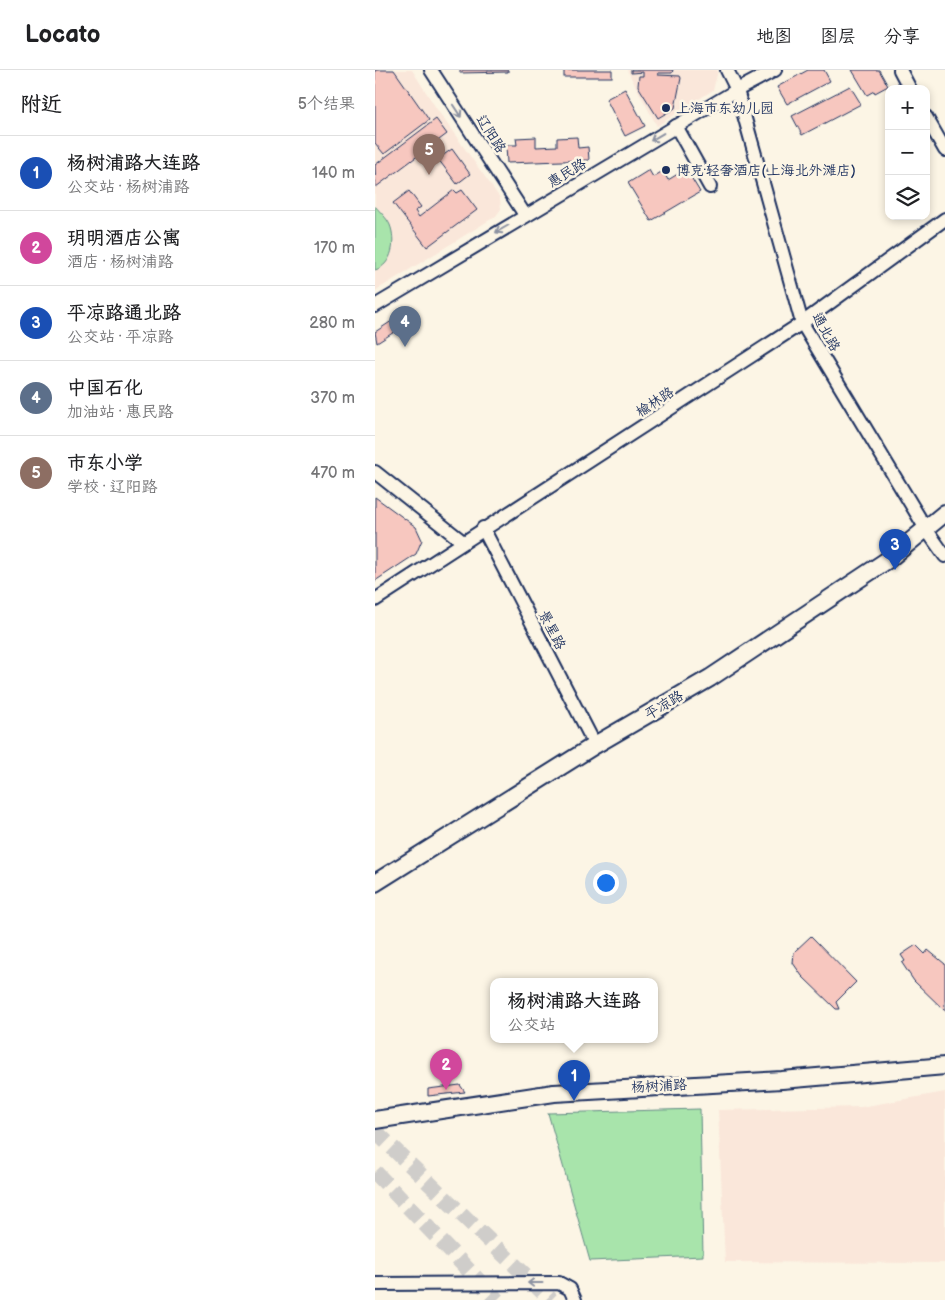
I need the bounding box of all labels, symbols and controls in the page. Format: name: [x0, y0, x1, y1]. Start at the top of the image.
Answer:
text: Locato: [25, 20, 100, 49]
text: 地图: [756, 26, 792, 47]
text: 图层: [820, 26, 856, 47]
text: 分享: [884, 26, 920, 47]
map controls: [885, 85, 930, 220]
button: +: [885, 85, 930, 130]
text: 附近: [20, 92, 62, 117]
text: 5个结果: [298, 95, 355, 114]
place label: 上海市东幼儿园: [676, 100, 774, 117]
marker: 上海市东幼儿园: [660, 102, 672, 114]
one-way arrow: [452, 104, 463, 118]
street label: 辽阳路: [472, 112, 510, 156]
button: −: [885, 130, 930, 175]
one-way arrow: [650, 133, 664, 143]
pin: 5: [413, 134, 445, 175]
text: 杨树浦路大连路: [67, 152, 200, 175]
street label: 惠民路: [545, 155, 589, 191]
place label: 博克·轻奢酒店(上海北外滩店): [676, 162, 856, 179]
text: 1: [33, 164, 39, 183]
text: 140 m: [312, 164, 355, 183]
marker: 博克·轻奢酒店(上海北外滩店): [660, 164, 672, 176]
button: layers: [885, 175, 930, 220]
text: 公交站 · 杨树浦路: [67, 178, 189, 197]
one-way arrow: [495, 224, 509, 234]
text: 玥明酒店公寓: [67, 227, 181, 250]
text: 2: [31, 239, 41, 258]
text: 170 m: [314, 239, 355, 258]
text: 酒店 · 杨树浦路: [67, 253, 173, 272]
text: 平凉路通北路: [67, 302, 181, 325]
pin: 4: [389, 306, 421, 347]
street label: 通北路: [808, 310, 844, 354]
text: 3: [31, 314, 41, 333]
text: 280 m: [309, 314, 355, 333]
text: 公交站 · 平凉路: [67, 328, 173, 347]
text: 中国石化: [67, 377, 143, 400]
street label: 榆林路: [633, 383, 677, 421]
text: 4: [31, 389, 41, 408]
text: 370 m: [310, 389, 355, 408]
text: 加油站 · 惠民路: [67, 403, 173, 422]
text: 市东小学: [67, 452, 143, 475]
text: 5: [31, 464, 41, 483]
text: 470 m: [310, 464, 355, 483]
text: 学校 · 辽阳路: [67, 478, 157, 497]
pin: 3: [879, 529, 911, 570]
street label: 景星路: [535, 607, 569, 653]
street label: 平凉路: [642, 687, 686, 723]
your location: [593, 870, 619, 896]
popup: [490, 978, 658, 1043]
text: 杨树浦路大连路: [507, 990, 641, 1013]
text: 公交站: [507, 1016, 556, 1035]
pin: 2: [430, 1049, 462, 1090]
pin: 1: [558, 1060, 590, 1101]
street label: 杨树浦路: [631, 1076, 687, 1096]
one-way arrow: [528, 1278, 544, 1288]

